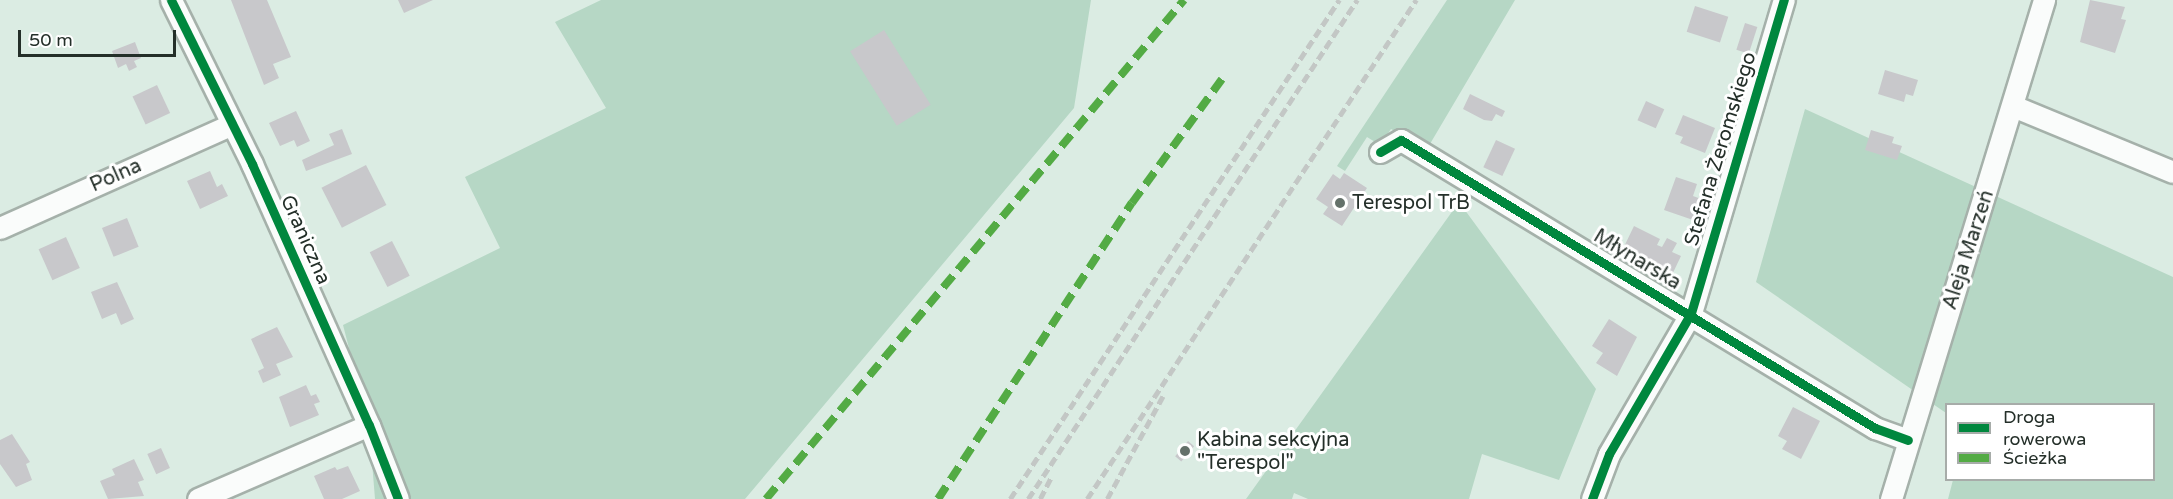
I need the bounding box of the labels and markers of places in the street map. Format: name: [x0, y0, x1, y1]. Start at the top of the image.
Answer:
place label: Terespol TrB: [1352, 191, 1470, 215]
marker: Terespol TrB: [1333, 196, 1347, 210]
place label: Kabina sekcyjna "Terespol": [1197, 428, 1349, 475]
marker: Kabina sekcyjna "Terespol": [1178, 444, 1192, 458]

